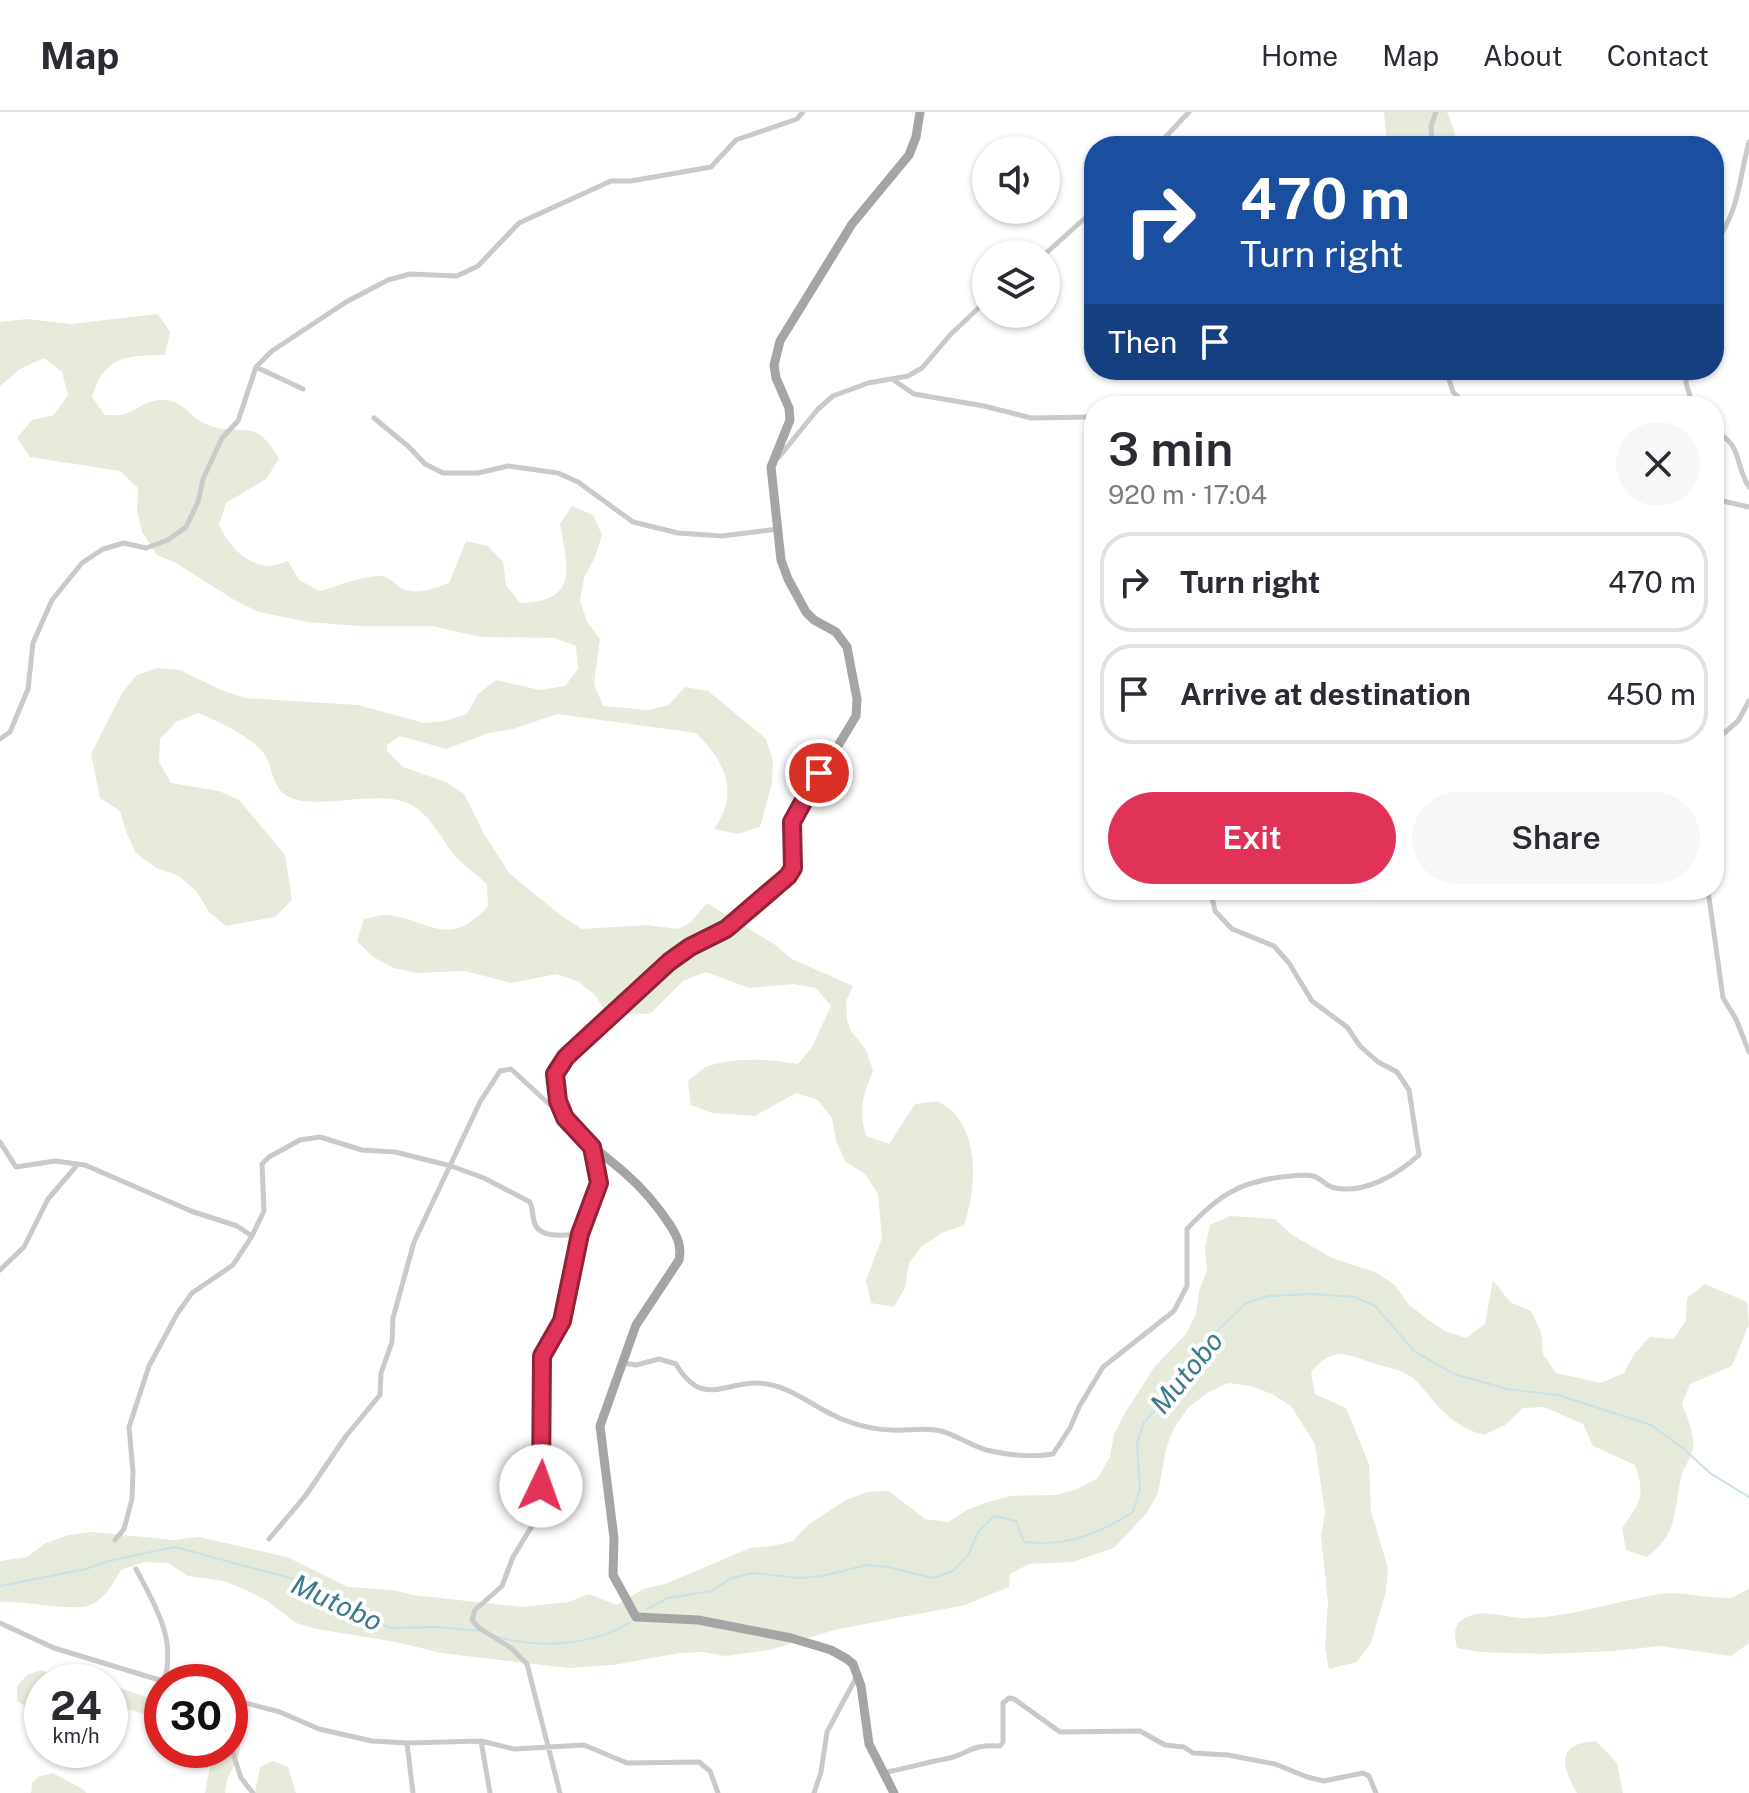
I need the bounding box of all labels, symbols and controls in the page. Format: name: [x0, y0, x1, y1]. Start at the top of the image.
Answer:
text: Map: [40, 33, 119, 78]
text: Home: [1261, 39, 1338, 72]
text: Map: [1382, 39, 1439, 72]
text: About: [1483, 39, 1563, 72]
text: Contact: [1607, 39, 1709, 72]
map controls: [972, 136, 1060, 328]
button: sound: [972, 136, 1060, 224]
text: 470 m: [1240, 166, 1410, 232]
icon: right: [1108, 168, 1212, 272]
text: Turn right: [1240, 233, 1403, 275]
button: layers: [972, 240, 1060, 328]
icon: arrive: [1193, 320, 1237, 364]
text: Then: [1108, 324, 1177, 360]
text: 3 min: [1108, 420, 1233, 477]
button: close: [1616, 422, 1700, 506]
text: 920 m · 17:04: [1108, 479, 1267, 510]
icon: right: [1112, 560, 1156, 604]
text: Turn right: [1180, 564, 1320, 600]
text: 470 m: [1608, 564, 1696, 600]
icon: arrive: [1112, 672, 1156, 716]
text: Arrive at destination: [1180, 676, 1471, 712]
text: 450 m: [1607, 676, 1696, 712]
pin: [785, 739, 853, 807]
icon: arrive: [797, 751, 841, 795]
button: Exit: [1108, 792, 1396, 884]
button: Share: [1412, 792, 1700, 884]
water label: Mutobo: [1143, 1324, 1229, 1420]
position arrow: [499, 1444, 583, 1528]
water label: Mutobo: [286, 1567, 388, 1637]
speed limit sign: 30: [144, 1664, 248, 1768]
text: 24: [50, 1682, 102, 1729]
text: km/h: [52, 1724, 100, 1748]

